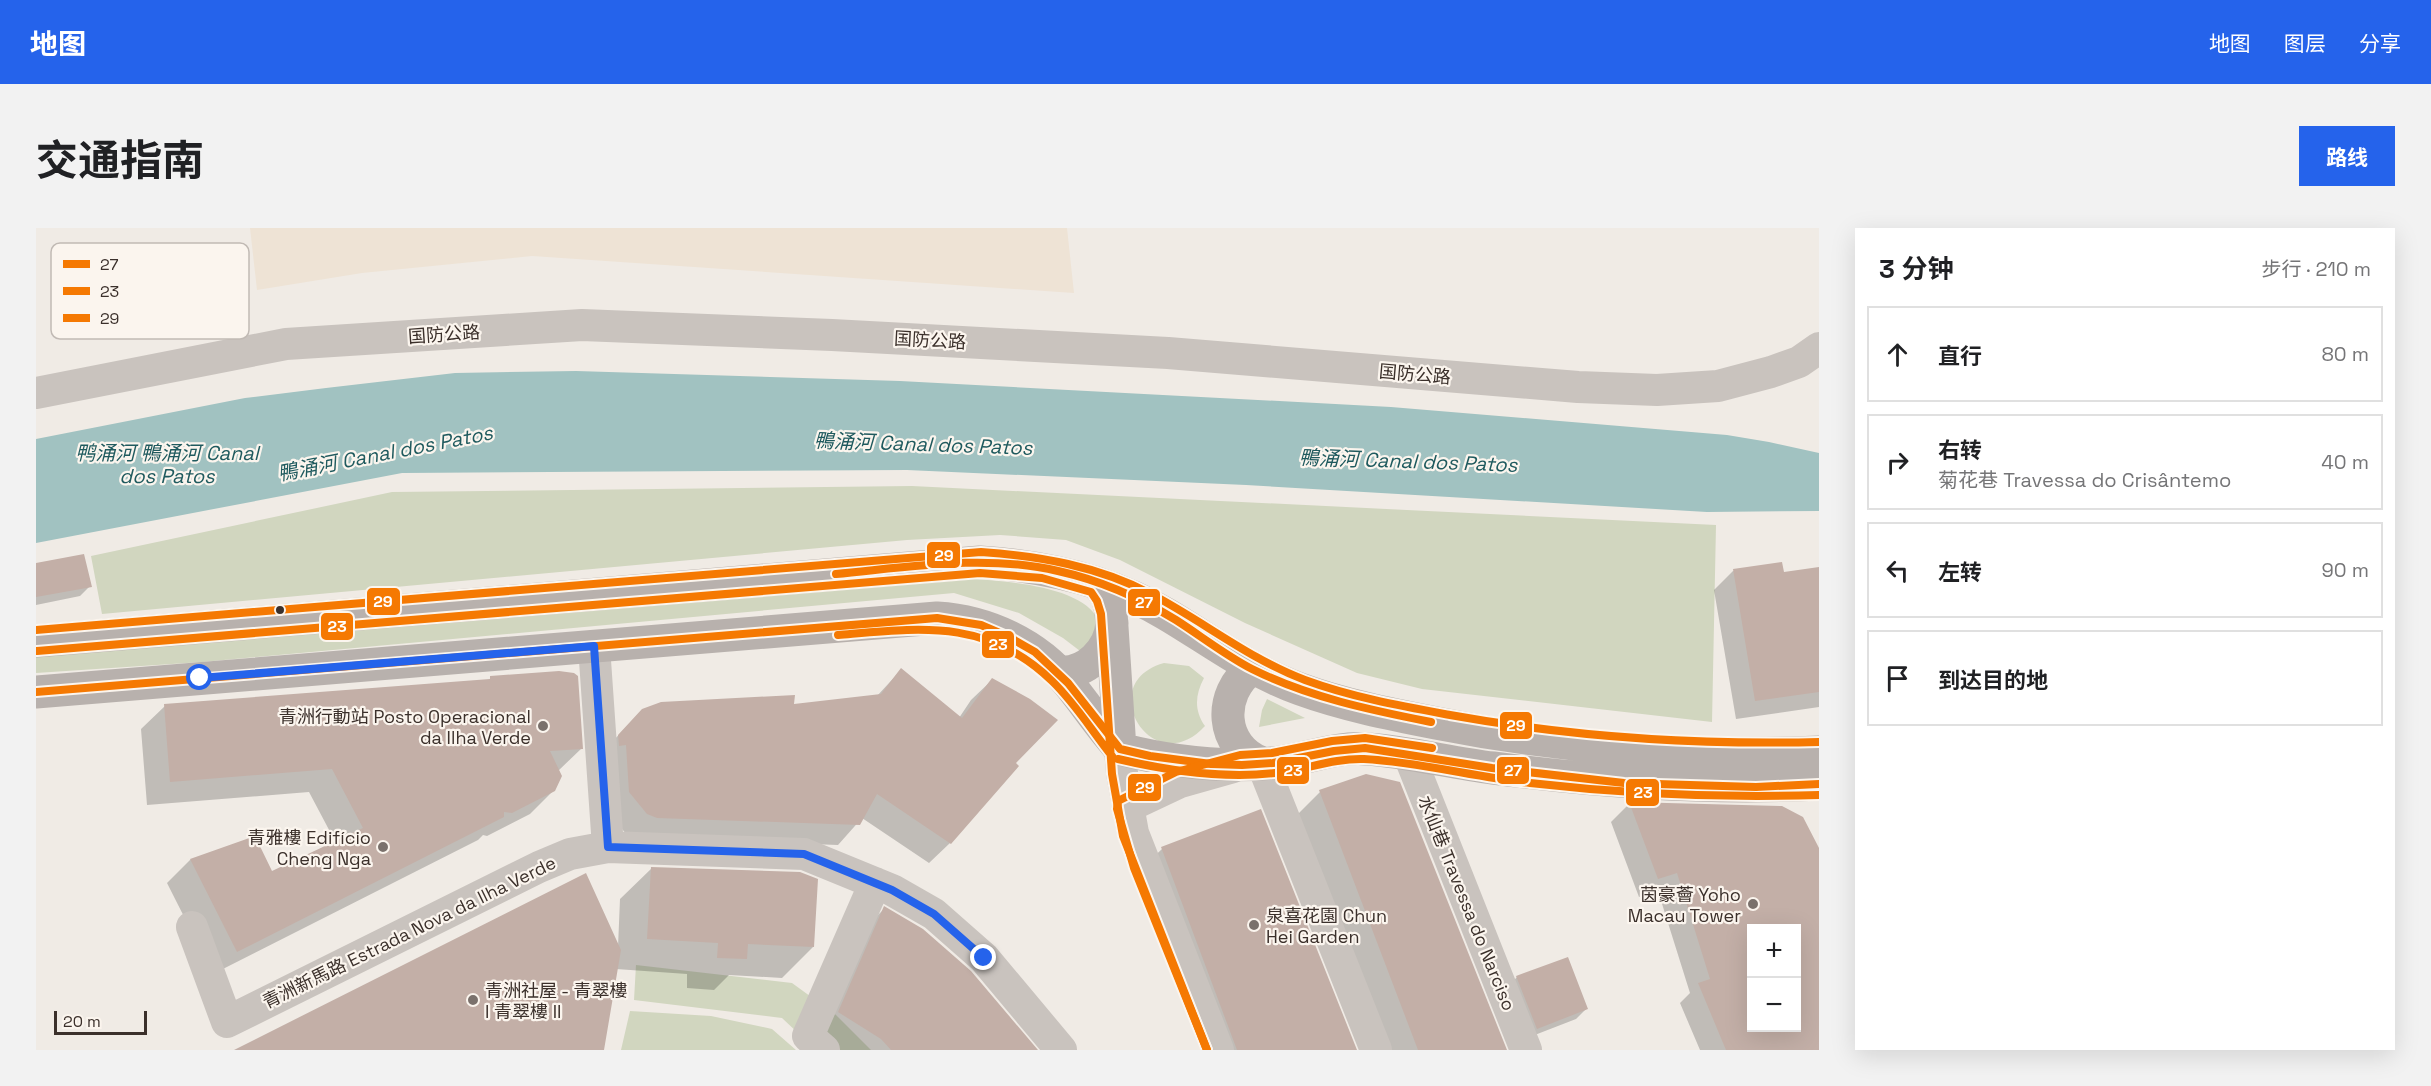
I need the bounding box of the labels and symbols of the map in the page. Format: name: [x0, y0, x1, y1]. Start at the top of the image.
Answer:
legend: [51, 243, 249, 339]
text: 27: [100, 254, 119, 275]
text: 23: [100, 281, 119, 302]
text: 29: [100, 308, 119, 329]
street label: 国防公路: [407, 320, 481, 348]
street label: 国防公路: [893, 327, 967, 353]
street label: 国防公路: [1378, 359, 1452, 389]
water label: 鴨涌河 Canal dos Patos: [275, 419, 496, 487]
water label: 鴨涌河 Canal dos Patos: [813, 427, 1034, 461]
water label: 鸭涌河 鴨涌河 Canal dos Patos: [75, 440, 261, 489]
water label: 鴨涌河 Canal dos Patos: [1298, 444, 1519, 478]
line badge: 29: [926, 541, 961, 569]
text: 29: [934, 545, 954, 566]
line badge: 29: [366, 587, 401, 616]
line badge: 27: [1127, 588, 1161, 617]
text: 29: [373, 591, 393, 612]
text: 27: [1135, 592, 1153, 613]
unlabelled marker: [274, 604, 286, 616]
line badge: 23: [320, 612, 354, 641]
text: 23: [327, 616, 347, 637]
line badge: 23: [981, 630, 1015, 659]
text: 23: [988, 634, 1008, 655]
route start: [186, 664, 212, 690]
place label: 青洲行動站 Posto Operacional da Ilha Verde: [279, 705, 531, 749]
line badge: 29: [1499, 711, 1533, 740]
text: 29: [1506, 715, 1526, 736]
marker: 青洲行動站 Posto Operacional da Ilha Verde: [536, 719, 550, 733]
line badge: 23: [1276, 756, 1310, 785]
line badge: 27: [1496, 756, 1530, 785]
text: 23: [1283, 760, 1303, 781]
text: 27: [1504, 760, 1522, 781]
line badge: 29: [1127, 773, 1162, 802]
text: 29: [1135, 777, 1155, 798]
line badge: 23: [1625, 778, 1660, 807]
text: 23: [1633, 782, 1653, 803]
street label: 水仙巷 Travessa do Narciso: [1413, 792, 1521, 1014]
place label: 青雅樓 Edifício Cheng Nga: [248, 826, 371, 870]
marker: 青雅樓 Edifício Cheng Nga: [376, 840, 390, 854]
street label: 青洲新馬路 Estrada Nova da Ilha Verde: [259, 851, 559, 1013]
place label: 茵豪薈 Yoho Macau Tower: [1628, 883, 1741, 927]
marker: 茵豪薈 Yoho Macau Tower: [1746, 897, 1760, 911]
place label: 泉喜花園 Chun Hei Garden: [1266, 904, 1387, 948]
marker: 泉喜花園 Chun Hei Garden: [1247, 918, 1261, 932]
route end: [970, 944, 996, 970]
place label: 青洲社屋 - 青翠樓 I 青翠樓 II: [485, 979, 627, 1023]
marker: 青洲社屋 - 青翠樓 I 青翠樓 II: [466, 993, 480, 1007]
scale bar: [54, 1008, 147, 1036]

